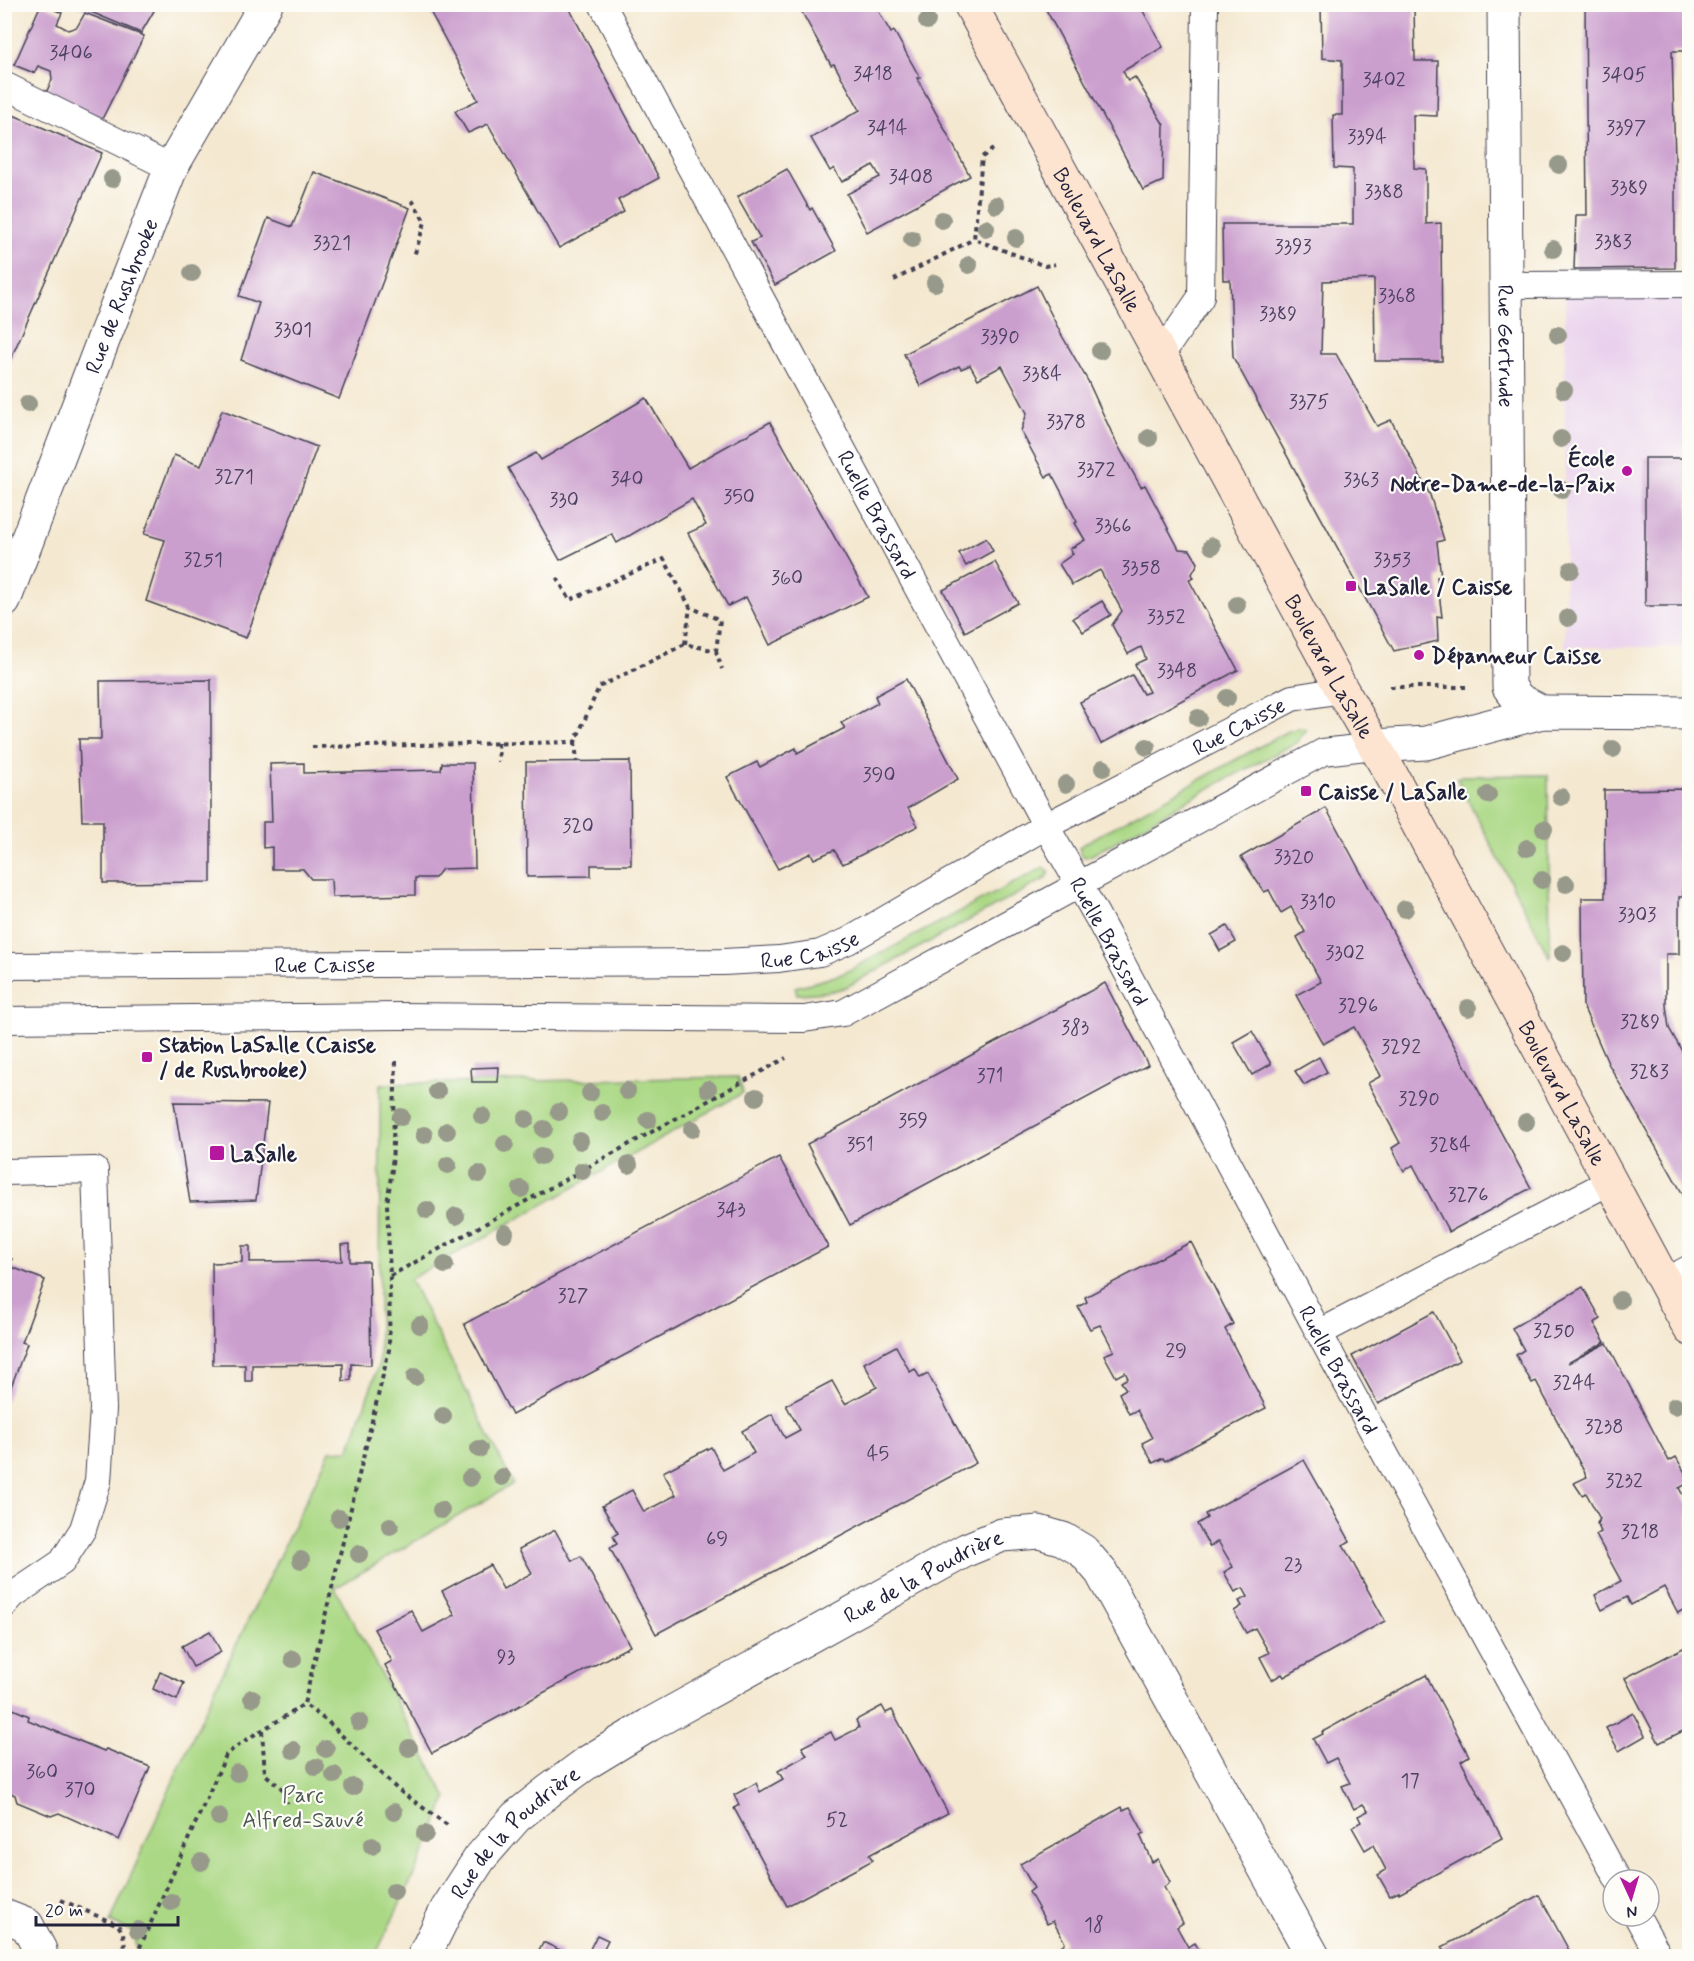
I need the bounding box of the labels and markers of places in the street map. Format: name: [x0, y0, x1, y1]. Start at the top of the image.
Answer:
place label: École Notre-Dame-de-la-Paix: [1390, 444, 1615, 499]
marker: École Notre-Dame-de-la-Paix: [1620, 464, 1634, 478]
place label: LaSalle / Caisse: [1363, 574, 1513, 602]
marker: LaSalle / Caisse: [1344, 579, 1358, 593]
place label: Dépanneur Caisse: [1431, 643, 1602, 671]
marker: Dépanneur Caisse: [1412, 648, 1426, 662]
place label: Caisse / LaSalle: [1318, 779, 1468, 807]
marker: Caisse / LaSalle: [1299, 784, 1313, 798]
place label: Station LaSalle (Caisse / de Rushbrooke): [159, 1032, 377, 1085]
marker: Station LaSalle (Caisse / de Rushbrooke): [140, 1050, 154, 1064]
place label: LaSalle: [230, 1141, 298, 1169]
marker: LaSalle: [208, 1144, 226, 1162]

